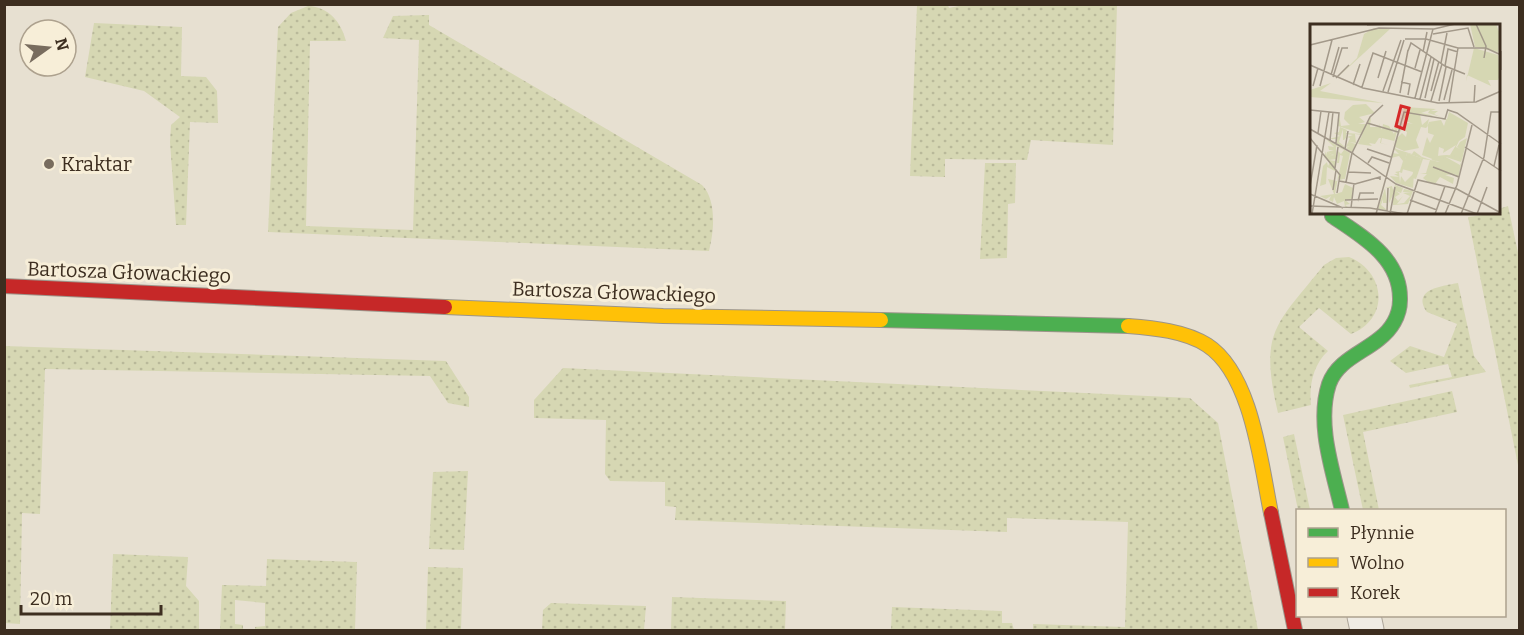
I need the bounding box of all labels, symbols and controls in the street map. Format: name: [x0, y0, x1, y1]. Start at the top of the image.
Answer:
north arrow: [18, 18, 78, 78]
inset map: [1310, 24, 1500, 214]
text: N: [51, 36, 73, 53]
place label: Kraktar: [61, 152, 132, 176]
marker: Kraktar: [42, 157, 56, 171]
street label: Bartosza Głowackiego: [27, 256, 231, 288]
street label: Bartosza Głowackiego: [512, 276, 716, 308]
legend: [1296, 509, 1506, 617]
text: Płynnie: [1350, 522, 1414, 544]
text: Wolno: [1350, 552, 1404, 574]
scale bar: [21, 578, 160, 616]
text: Korek: [1350, 582, 1401, 604]
text: 20 m: [30, 588, 72, 610]

